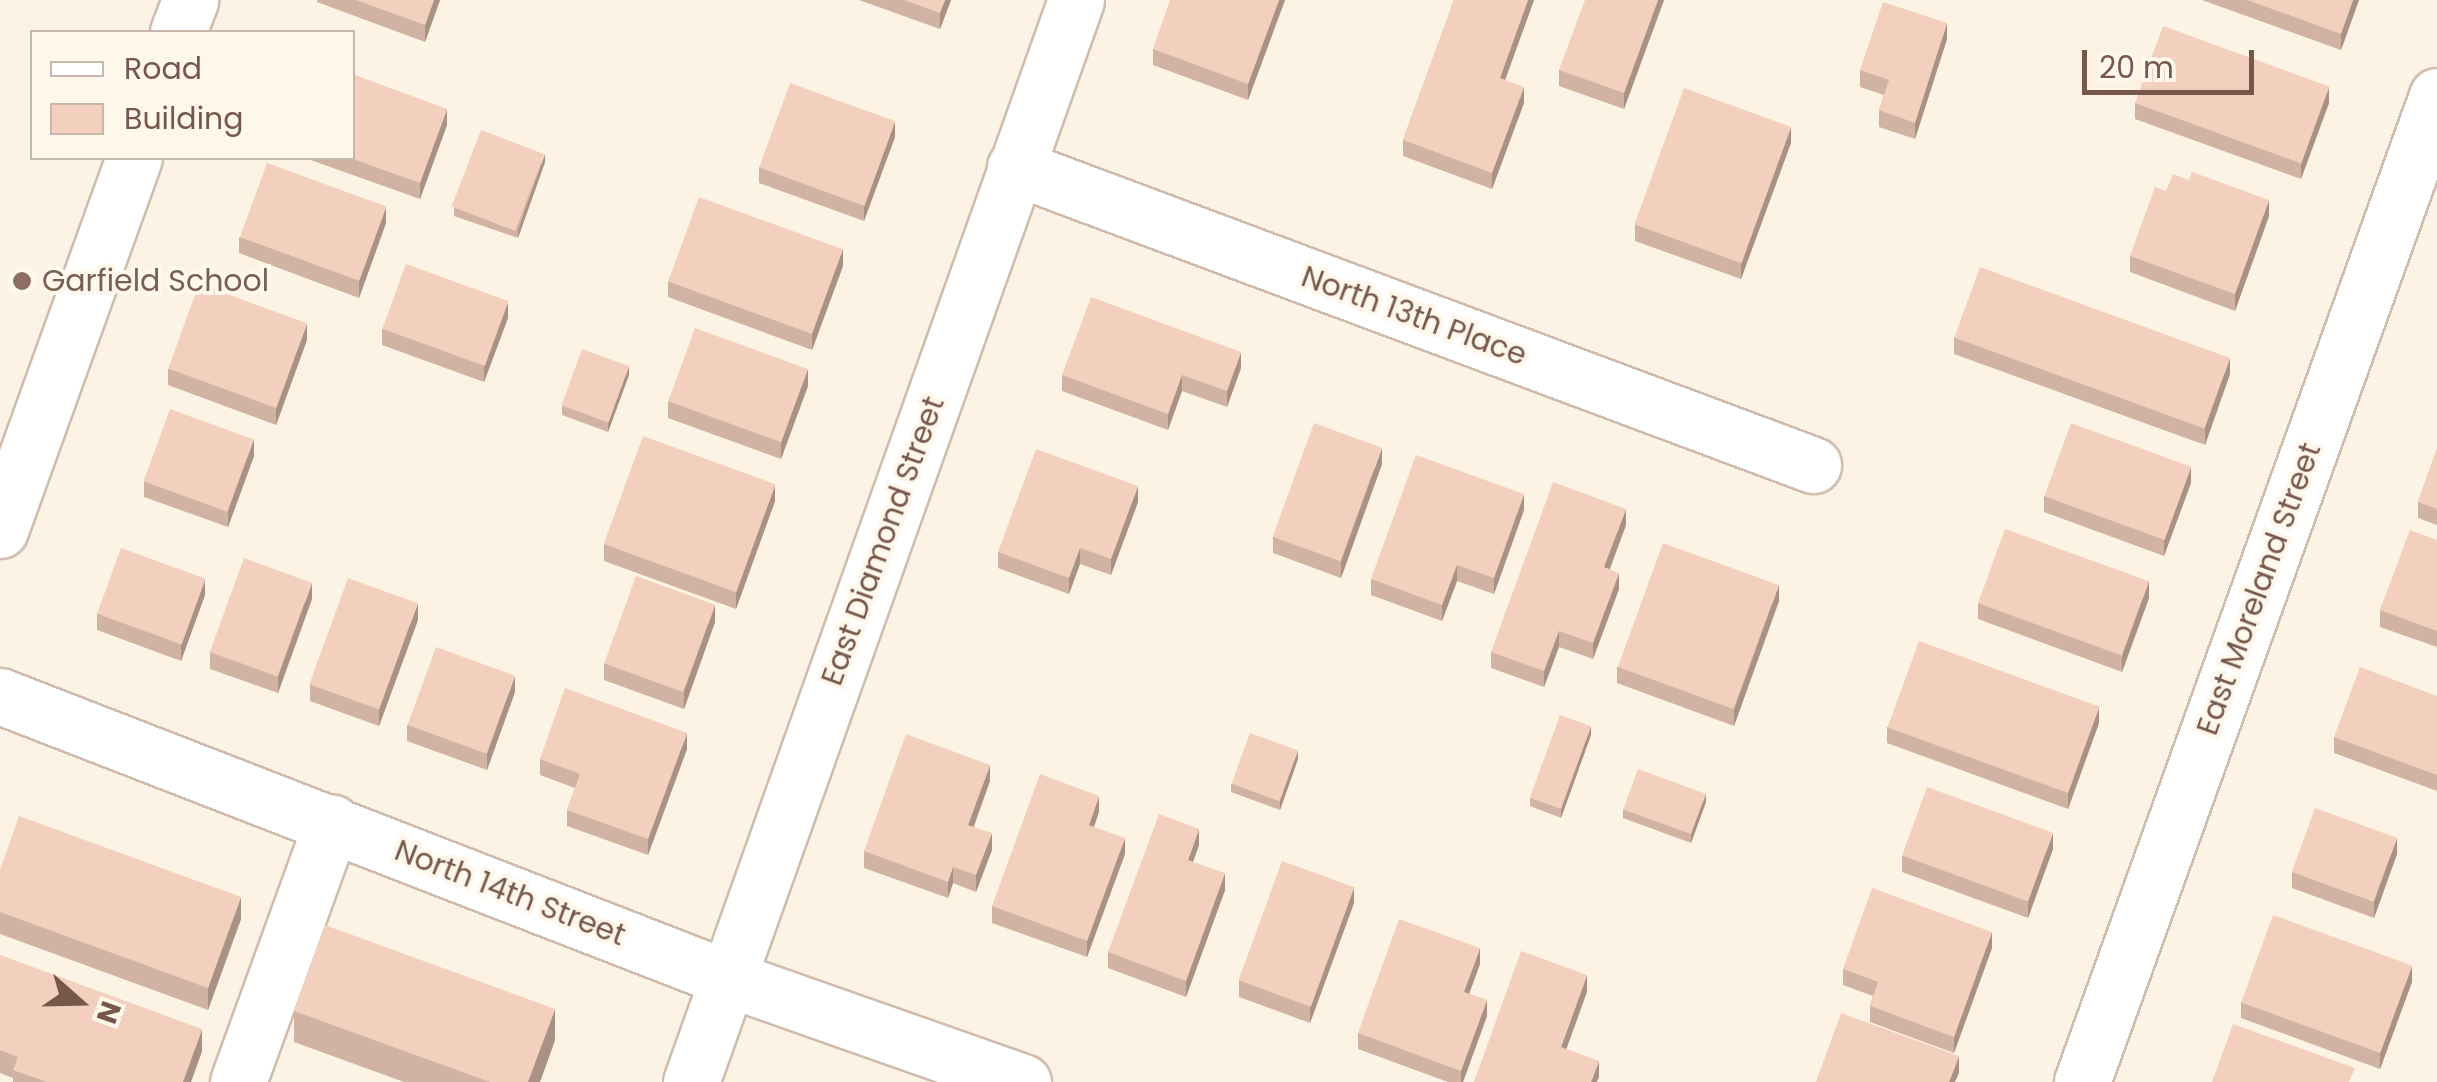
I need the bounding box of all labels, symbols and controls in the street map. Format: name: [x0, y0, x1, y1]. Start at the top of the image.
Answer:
legend: [30, 30, 355, 160]
scale bar: [2087, 30, 2260, 92]
text: 20 m: [2099, 46, 2174, 89]
text: Road: [124, 47, 202, 90]
text: Building: [124, 97, 244, 140]
street label: North 13th Place: [1297, 259, 1531, 373]
place label: Garfield School: [42, 263, 269, 299]
marker: Garfield School: [11, 270, 33, 292]
street label: East Diamond Street: [814, 392, 952, 690]
street label: East Moreland Street: [2189, 438, 2329, 740]
street label: North 14th Street: [390, 832, 630, 954]
north arrow: [30, 952, 130, 1052]
text: N: [87, 996, 131, 1029]

